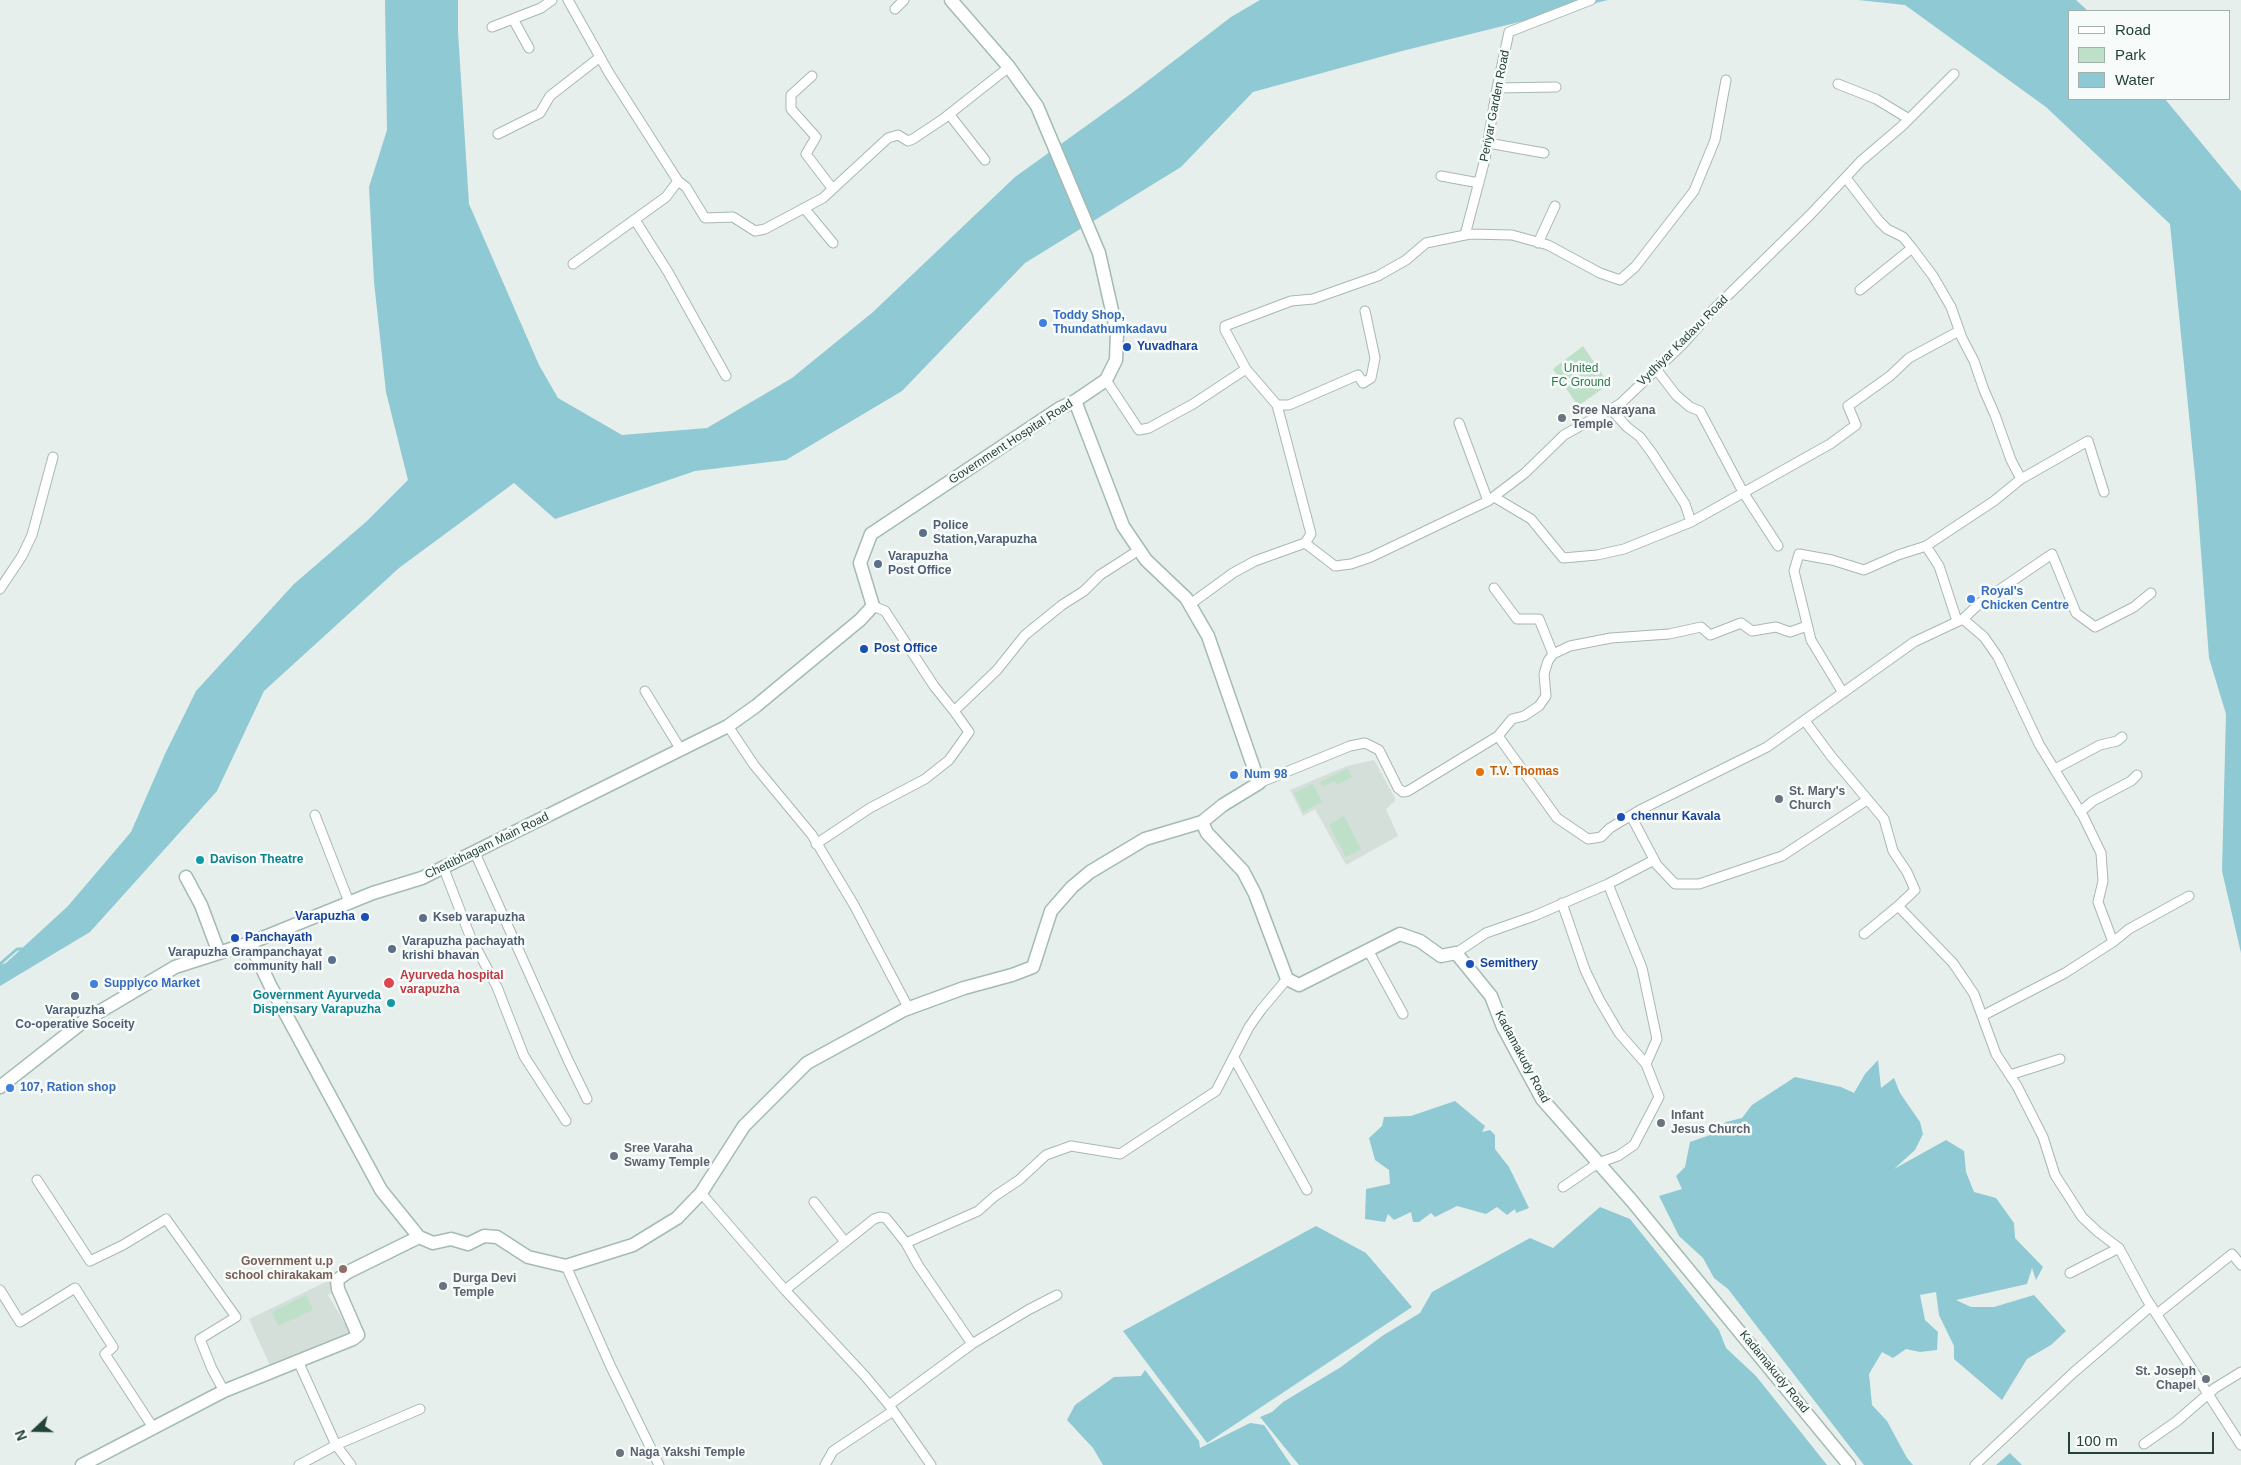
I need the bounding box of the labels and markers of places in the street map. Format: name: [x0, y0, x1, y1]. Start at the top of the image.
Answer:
place label: Toddy Shop, Thundathumkadavu: [1053, 309, 1167, 337]
marker: Toddy Shop, Thundathumkadavu: [1037, 317, 1049, 329]
place label: Yuvadhara: [1137, 340, 1198, 354]
marker: Yuvadhara: [1121, 341, 1133, 353]
place label: Sree Narayana Temple: [1572, 404, 1655, 432]
marker: Sree Narayana Temple: [1556, 412, 1568, 424]
place label: Police Station,Varapuzha: [933, 519, 1037, 547]
marker: Police Station,Varapuzha: [917, 527, 929, 539]
place label: Varapuzha Post Office: [888, 550, 951, 578]
marker: Varapuzha Post Office: [872, 558, 884, 570]
place label: Royal's Chicken Centre: [1981, 585, 2069, 613]
marker: Royal's Chicken Centre: [1965, 593, 1977, 605]
place label: Post Office: [874, 642, 937, 656]
marker: Post Office: [858, 643, 870, 655]
place label: T.V. Thomas: [1490, 765, 1559, 779]
marker: T.V. Thomas: [1474, 766, 1486, 778]
place label: Num 98: [1244, 768, 1287, 782]
marker: Num 98: [1228, 769, 1240, 781]
place label: St. Mary's Church: [1789, 785, 1845, 813]
marker: St. Mary's Church: [1773, 793, 1785, 805]
place label: chennur Kavala: [1631, 810, 1720, 824]
marker: chennur Kavala: [1615, 811, 1627, 823]
place label: Davison Theatre: [210, 853, 303, 867]
marker: Davison Theatre: [194, 854, 206, 866]
place label: Varapuzha: [295, 910, 355, 924]
marker: Varapuzha: [359, 911, 371, 923]
place label: Kseb varapuzha: [433, 911, 525, 925]
marker: Kseb varapuzha: [417, 912, 429, 924]
place label: Panchayath: [245, 931, 312, 945]
marker: Panchayath: [229, 932, 241, 944]
place label: Varapuzha pachayath krishi bhavan: [402, 935, 525, 963]
marker: Varapuzha pachayath krishi bhavan: [386, 943, 398, 955]
place label: Varapuzha Grampanchayat community hall: [168, 946, 322, 974]
marker: Varapuzha Grampanchayat community hall: [326, 954, 338, 966]
place label: Semithery: [1480, 957, 1538, 971]
marker: Semithery: [1464, 958, 1476, 970]
place label: Ayurveda hospital varapuzha: [400, 969, 504, 997]
marker: Ayurveda hospital varapuzha: [382, 976, 396, 990]
place label: Supplyco Market: [104, 977, 200, 991]
marker: Supplyco Market: [88, 978, 100, 990]
place label: Government Ayurveda Dispensary Varapuzha: [253, 989, 381, 1017]
marker: Varapuzha Co-operative Soceity: [69, 990, 81, 1002]
marker: Government Ayurveda Dispensary Varapuzha: [385, 997, 397, 1009]
place label: Varapuzha Co-operative Soceity: [15, 1004, 135, 1032]
place label: 107, Ration shop: [20, 1081, 116, 1095]
marker: 107, Ration shop: [4, 1082, 16, 1094]
place label: Infant Jesus Church: [1671, 1109, 1750, 1137]
marker: Infant Jesus Church: [1655, 1117, 1667, 1129]
place label: Sree Varaha Swamy Temple: [624, 1142, 710, 1170]
marker: Sree Varaha Swamy Temple: [608, 1150, 620, 1162]
place label: Government u.p school chirakakam: [225, 1255, 333, 1283]
marker: Government u.p school chirakakam: [337, 1263, 349, 1275]
place label: Durga Devi Temple: [453, 1272, 516, 1300]
marker: Durga Devi Temple: [437, 1280, 449, 1292]
place label: St. Joseph Chapel: [2135, 1365, 2196, 1393]
marker: St. Joseph Chapel: [2200, 1373, 2212, 1385]
place label: Naga Yakshi Temple: [630, 1446, 745, 1460]
marker: Naga Yakshi Temple: [614, 1447, 626, 1459]

